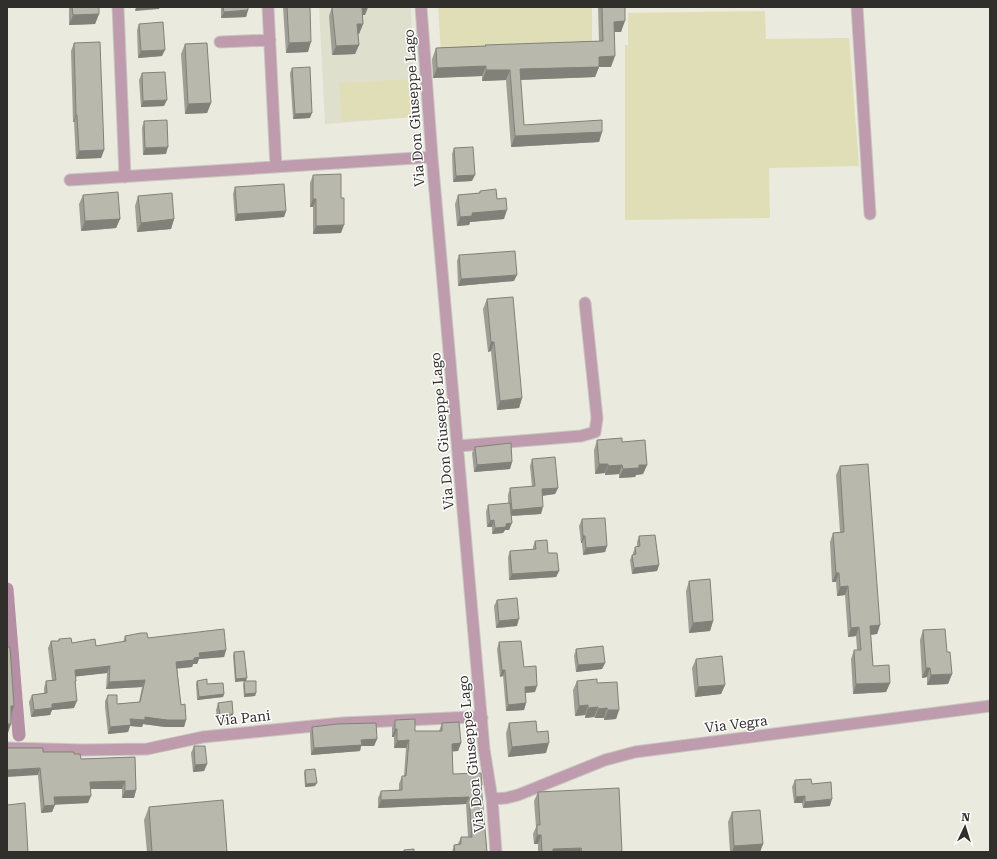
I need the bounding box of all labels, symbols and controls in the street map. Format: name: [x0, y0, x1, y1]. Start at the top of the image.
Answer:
street label: Via Don Giuseppe Lago: [401, 29, 427, 187]
street label: Via Don Giuseppe Lago: [427, 352, 457, 510]
street label: Via Don Giuseppe Lago: [455, 675, 487, 833]
street label: Via Pani: [215, 707, 272, 729]
street label: Via Vegra: [704, 712, 769, 736]
north arrow: [945, 807, 985, 847]
text: N: [961, 811, 971, 824]

